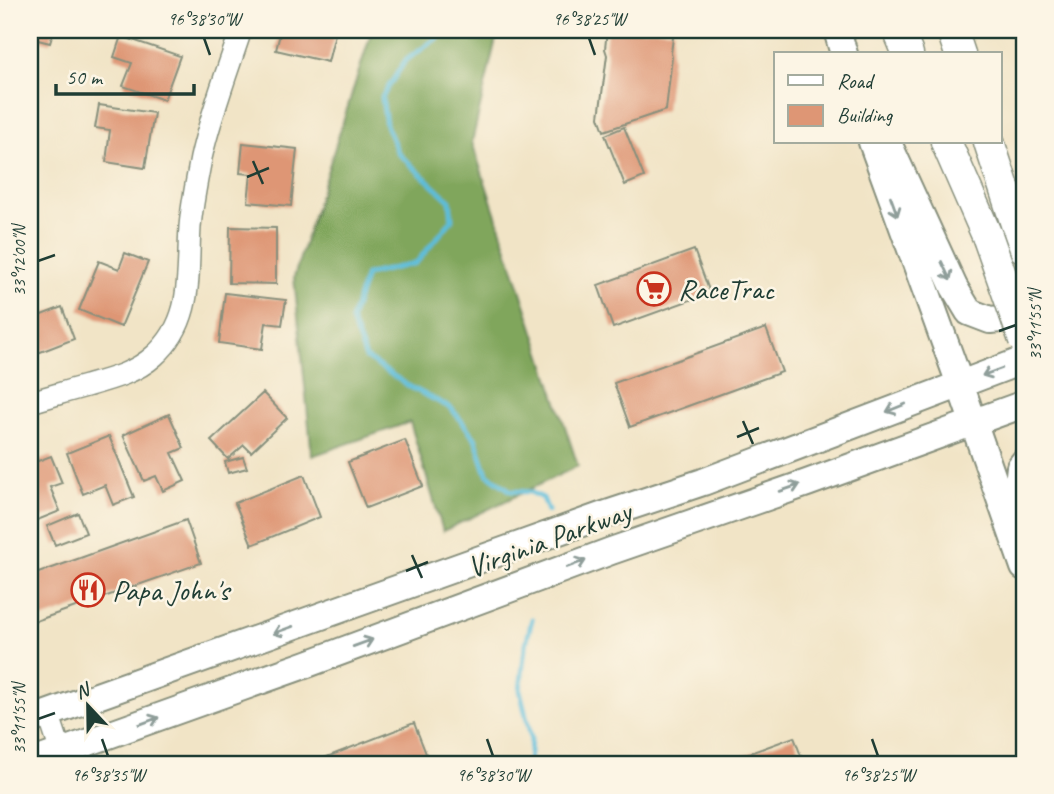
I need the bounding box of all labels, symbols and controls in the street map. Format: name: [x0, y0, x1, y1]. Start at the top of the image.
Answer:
text: 96°38'30"W: [167, 8, 244, 30]
text: 96°38'25"W: [552, 8, 629, 30]
scale bar: [56, 52, 194, 96]
legend: [774, 52, 1002, 144]
text: 50 m: [66, 64, 104, 90]
text: Road: [837, 68, 876, 94]
text: Building: [837, 102, 894, 128]
one-way arrow: [889, 195, 901, 217]
text: 33°12'00"N: [8, 222, 30, 296]
one-way arrow: [941, 260, 954, 281]
supermarket icon: RaceTrac: [635, 270, 673, 308]
place label: RaceTrac: [678, 270, 775, 308]
text: 33°11'55"N: [1024, 286, 1046, 360]
one-way arrow: [982, 366, 1004, 379]
one-way arrow: [886, 402, 908, 415]
one-way arrow: [779, 481, 801, 493]
street label: Virginia Parkway: [462, 491, 638, 586]
one-way arrow: [564, 557, 586, 569]
restaurant icon: Papa John's: [69, 571, 107, 609]
place label: Papa John's: [112, 571, 232, 609]
one-way arrow: [272, 625, 294, 637]
one-way arrow: [351, 636, 373, 649]
north arrow: [52, 672, 122, 742]
text: N: [72, 677, 95, 704]
text: 33°11'55"N: [8, 680, 30, 754]
one-way arrow: [137, 714, 159, 726]
text: 96°38'35"W: [71, 764, 148, 786]
text: 96°38'30"W: [456, 764, 533, 786]
text: 96°38'25"W: [841, 764, 918, 786]

